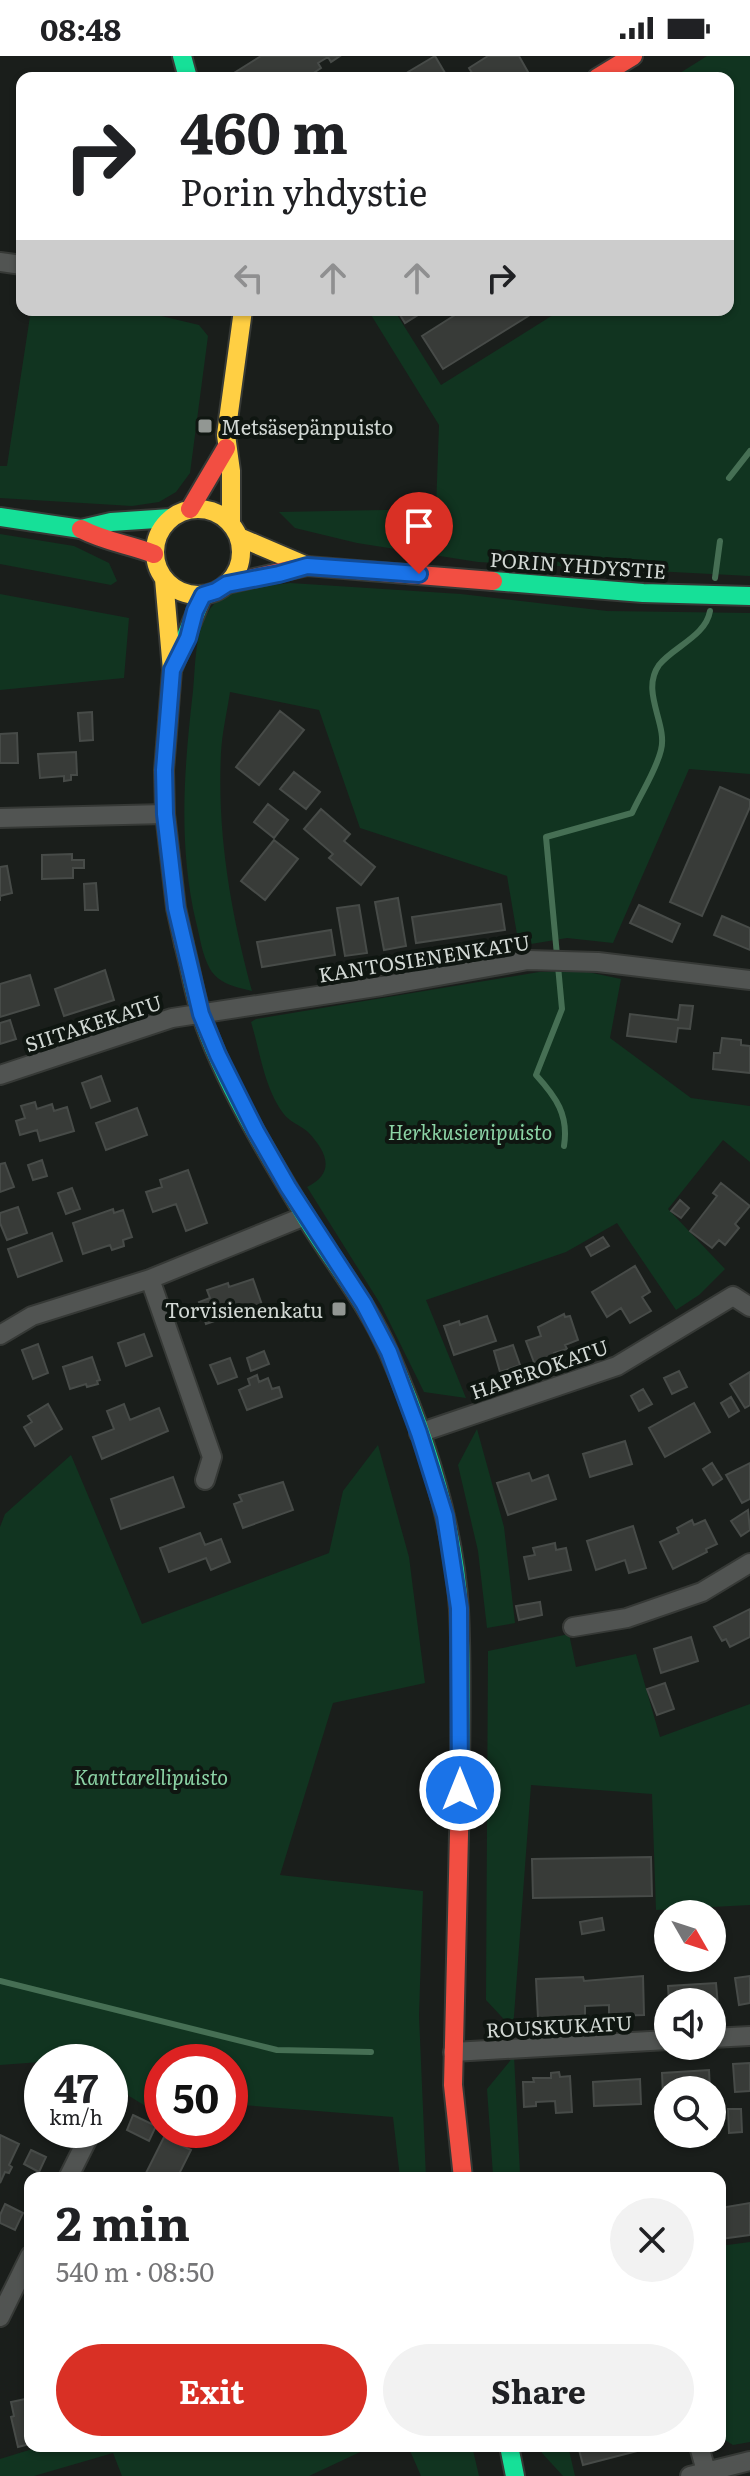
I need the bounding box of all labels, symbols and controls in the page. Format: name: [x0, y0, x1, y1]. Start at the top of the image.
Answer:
text: 08:48: [40, 6, 121, 50]
text: 460 m: [180, 88, 348, 171]
icon: right: [48, 104, 152, 208]
text: Porin yhdystie: [180, 164, 428, 217]
icon: left: [227, 256, 271, 300]
icon: ahead: [311, 256, 355, 300]
icon: ahead: [395, 256, 439, 300]
icon: right: [479, 256, 523, 300]
place label: Metsäsepänpuisto: [221, 411, 393, 441]
marker: Metsäsepänpuisto: [196, 417, 214, 435]
pin: [385, 492, 453, 574]
icon: arrive: [397, 504, 441, 548]
street label: PORIN YHDYSTIE: [489, 543, 667, 585]
street label: KANTOSIENENKATU: [316, 925, 532, 989]
street label: SIITAKEKATU: [21, 986, 165, 1058]
park label: Herkkusienipuisto: [388, 1116, 552, 1146]
place label: Torvisienenkatu: [165, 1294, 323, 1324]
marker: Torvisienenkatu: [330, 1300, 348, 1318]
street label: HAPEROKATU: [466, 1330, 612, 1406]
position arrow: [418, 1748, 502, 1832]
park label: Kanttarellipuisto: [74, 1761, 228, 1791]
north arrow: [654, 1900, 726, 1972]
map controls: [654, 1900, 726, 2148]
button: sound: [654, 1988, 726, 2060]
street label: ROUSKUKATU: [485, 2006, 633, 2044]
speed limit sign: 50: [144, 2044, 248, 2148]
text: 47: [54, 2056, 98, 2115]
button: search: [654, 2076, 726, 2148]
text: km/h: [49, 2101, 103, 2131]
text: 2 min: [56, 2185, 190, 2256]
button: close: [610, 2198, 694, 2282]
text: 540 m · 08:50: [56, 2251, 214, 2290]
button: Exit: [56, 2344, 367, 2436]
button: Share: [383, 2344, 694, 2436]

